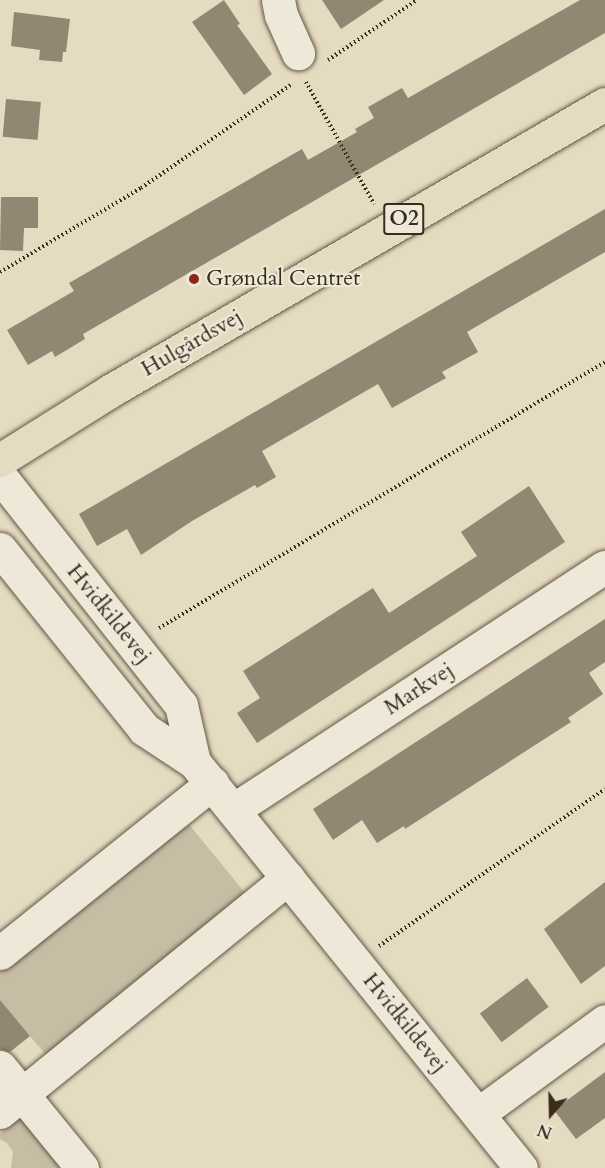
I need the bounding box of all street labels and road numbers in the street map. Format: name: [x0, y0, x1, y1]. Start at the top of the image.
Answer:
road number: O2: [383, 201, 425, 237]
street label: Hulgårdsvej: [137, 303, 247, 383]
street label: Hvidkildevej: [61, 559, 157, 669]
street label: Markvej: [379, 657, 459, 721]
street label: Hvidkildevej: [357, 968, 453, 1078]

